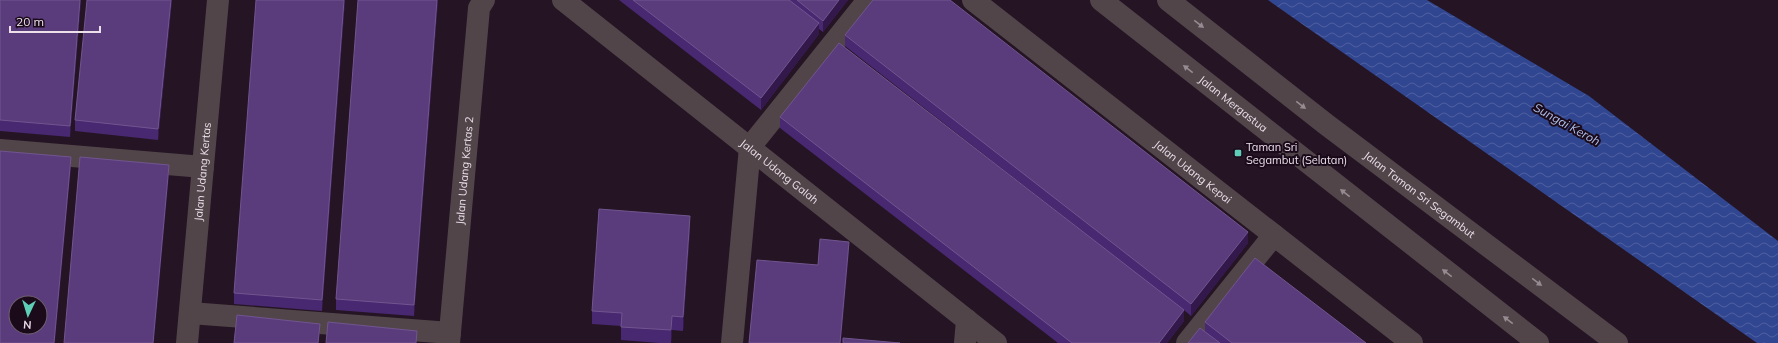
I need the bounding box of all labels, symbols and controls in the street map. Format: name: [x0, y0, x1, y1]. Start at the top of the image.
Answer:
scale bar: [10, 8, 100, 34]
text: 20 m: [16, 14, 44, 29]
one-way arrow: [1193, 20, 1204, 28]
one-way arrow: [1183, 64, 1194, 73]
street label: Jalan Mergastua: [1196, 72, 1270, 135]
water label: Sungai Keroh: [1531, 99, 1603, 149]
one-way arrow: [1295, 100, 1306, 109]
street label: Jalan Udang Kertas 2: [453, 116, 476, 225]
street label: Jalan Udang Kertas: [191, 122, 214, 222]
street label: Jalan Udang Galah: [737, 136, 821, 207]
street label: Jalan Udang Kepai: [1151, 137, 1234, 206]
place label: Taman Sri Segambut (Selatan): [1246, 140, 1347, 167]
marker: Taman Sri Segambut (Selatan): [1233, 148, 1243, 158]
street label: Jalan Taman Sri Segambut: [1361, 148, 1478, 241]
one-way arrow: [1339, 188, 1350, 197]
one-way arrow: [1441, 269, 1452, 278]
one-way arrow: [1532, 278, 1542, 286]
north arrow: [8, 295, 48, 335]
one-way arrow: [1502, 316, 1513, 324]
text: N: [23, 318, 32, 332]

